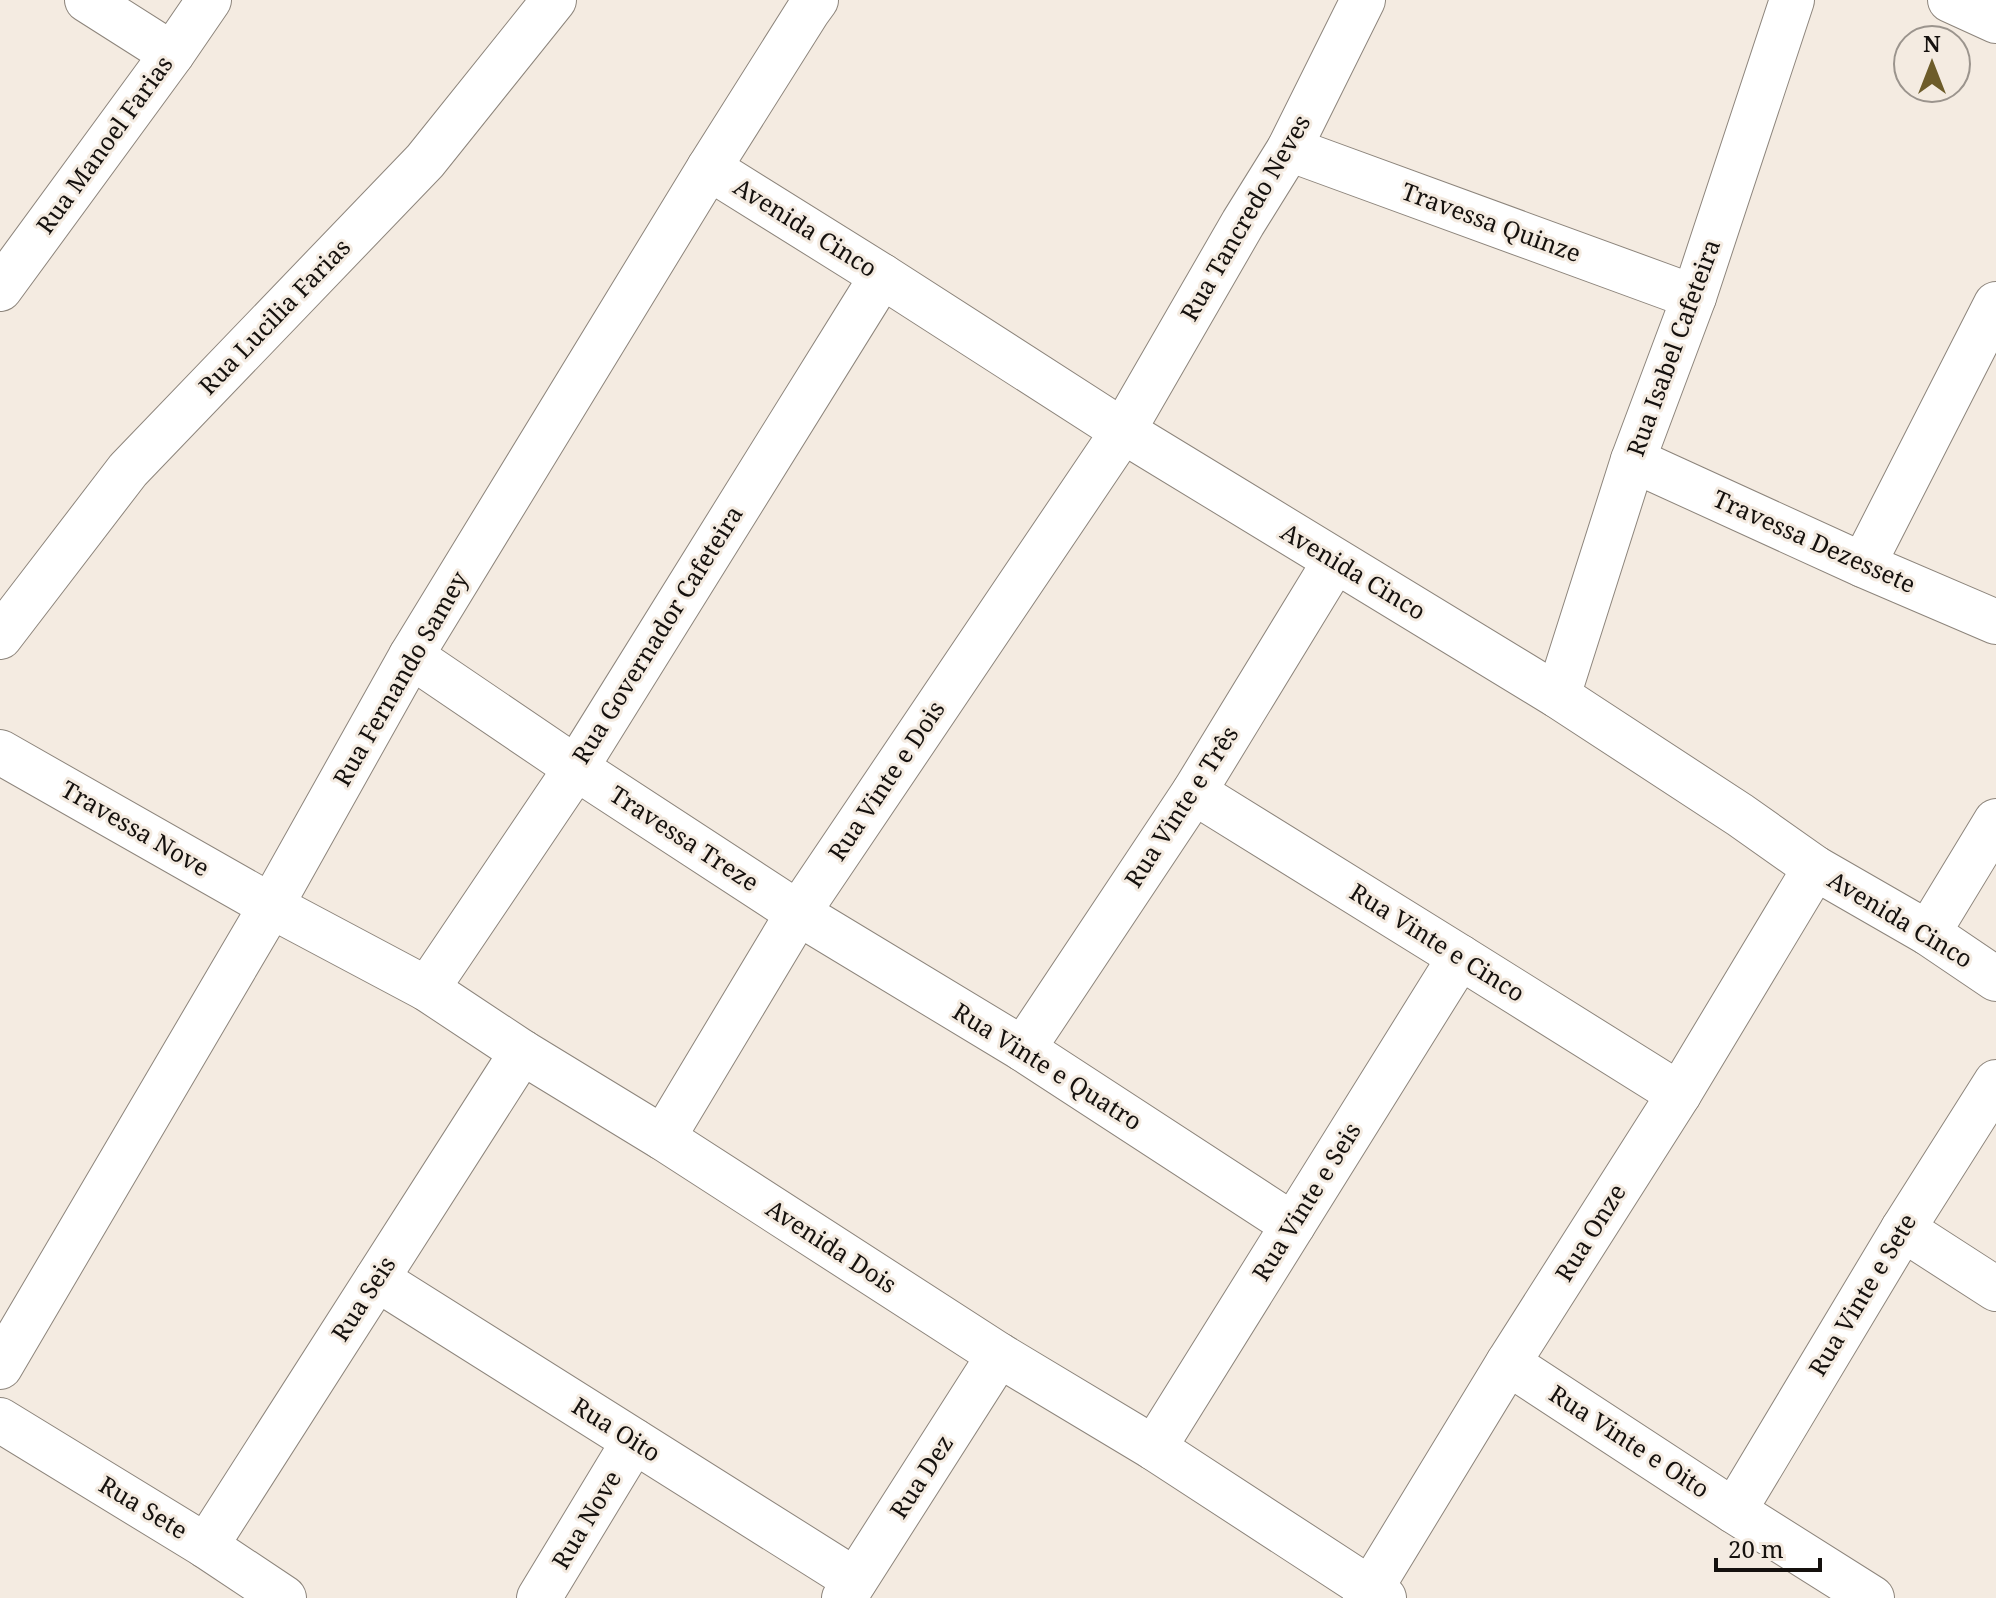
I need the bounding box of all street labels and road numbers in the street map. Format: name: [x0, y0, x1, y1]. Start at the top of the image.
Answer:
street label: Rua Manoel Farias: [28, 48, 180, 240]
street label: Rua Tancredo Neves: [1172, 108, 1317, 326]
street label: Avenida Cinco: [728, 169, 884, 284]
street label: Travessa Quinze: [1397, 174, 1586, 269]
street label: Rua Lucilia Farias: [191, 231, 357, 401]
street label: Rua Isabel Cafeteira: [1618, 235, 1727, 460]
street label: Travessa Dezessete: [1708, 481, 1921, 600]
street label: Rua Governador Cafeteira: [564, 499, 750, 769]
street label: Avenida Cinco: [1275, 514, 1432, 627]
street label: Rua Fernando Samey: [325, 564, 475, 792]
street label: Rua Vinte e Dois: [820, 694, 952, 867]
street label: Rua Vinte e Três: [1116, 719, 1245, 893]
street label: Travessa Nove: [56, 772, 216, 884]
street label: Travessa Treze: [604, 777, 766, 898]
street label: Avenida Cinco: [1822, 862, 1979, 975]
street label: Rua Vinte e Cinco: [1344, 875, 1531, 1009]
street label: Rua Vinte e Quatro: [947, 994, 1148, 1137]
street label: Rua Vinte e Seis: [1244, 1116, 1368, 1287]
street label: Rua Onze: [1547, 1177, 1633, 1287]
street label: Avenida Dois: [760, 1191, 904, 1300]
street label: Rua Vinte e Sete: [1800, 1207, 1923, 1382]
street label: Rua Seis: [323, 1249, 402, 1347]
street label: Rua Vinte e Oito: [1543, 1377, 1716, 1505]
street label: Rua Oito: [566, 1389, 667, 1469]
street label: Rua Dez: [881, 1428, 960, 1524]
street label: Rua Nove: [543, 1464, 628, 1575]
street label: Rua Sete: [93, 1467, 194, 1546]

